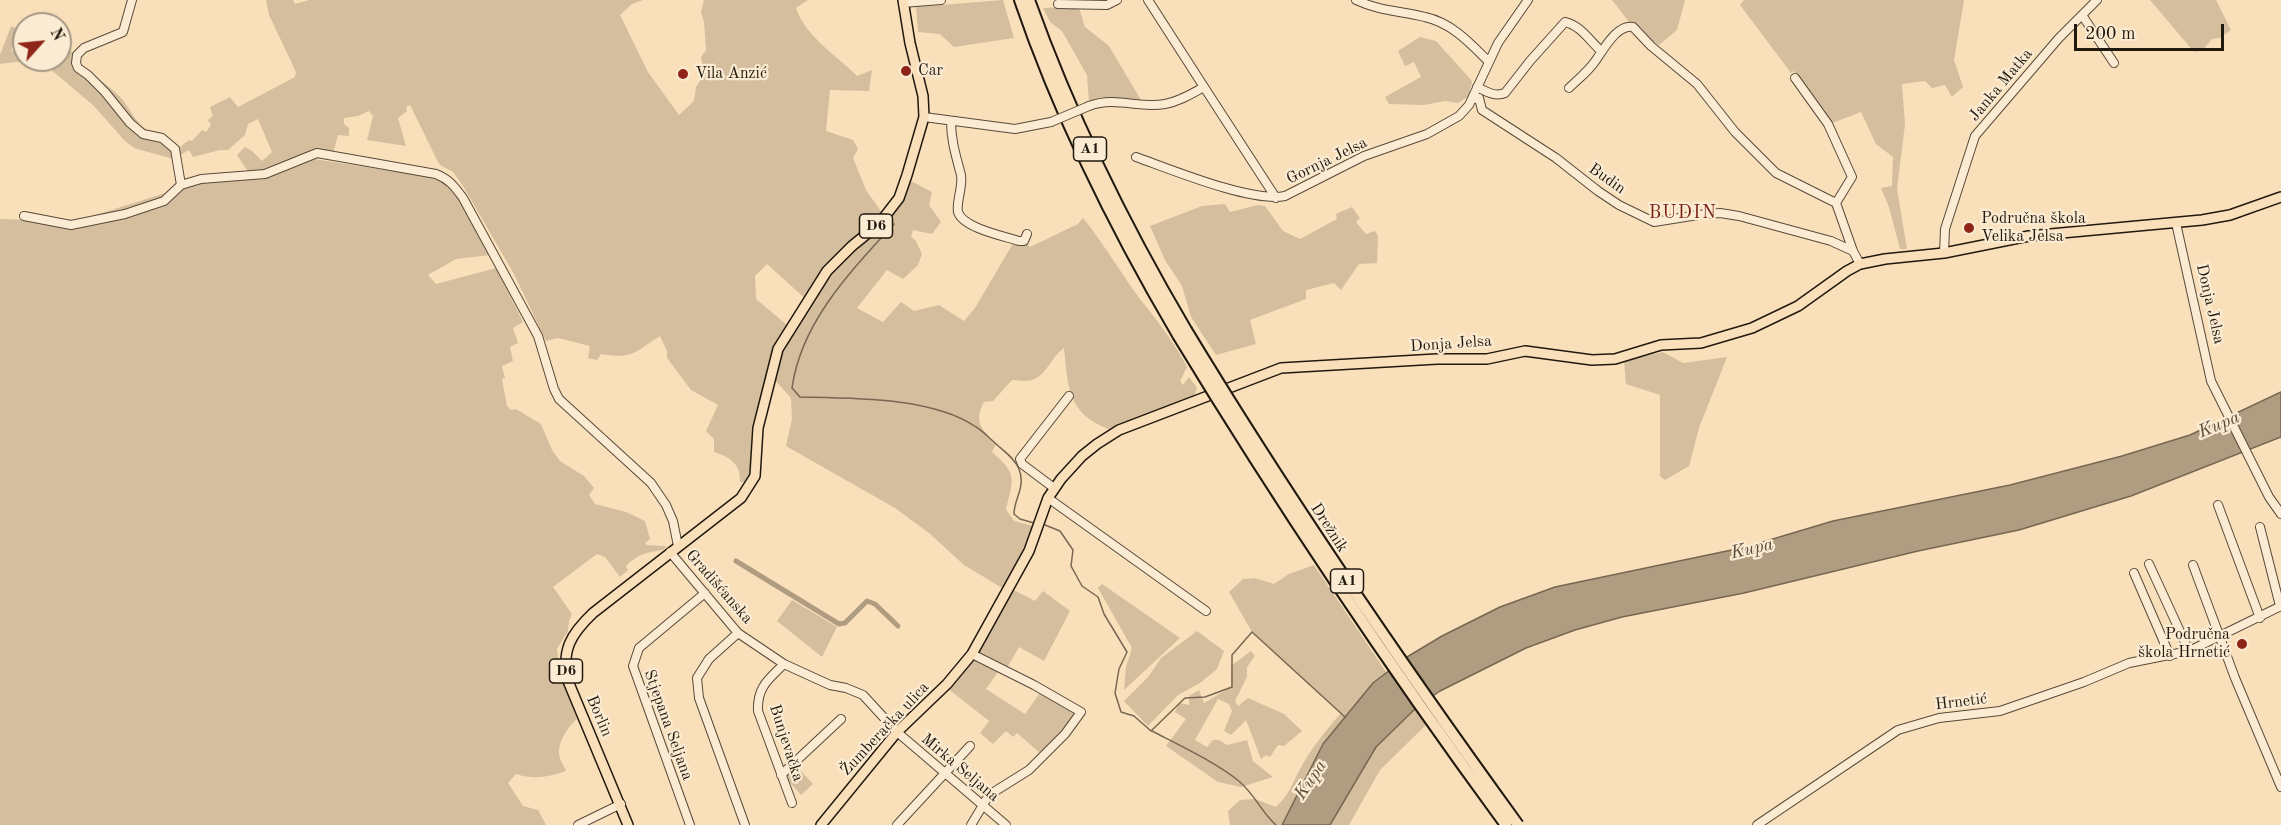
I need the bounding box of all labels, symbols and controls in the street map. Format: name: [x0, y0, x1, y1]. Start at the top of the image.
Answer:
north arrow: [12, 12, 72, 72]
scale bar: [2077, 12, 2227, 50]
text: 200 m: [2085, 25, 2136, 43]
text: N: [46, 26, 66, 44]
street label: Janka Matka: [1965, 45, 2037, 125]
place label: Car: [918, 61, 943, 81]
place label: Vila Anzić: [695, 64, 767, 84]
marker: Car: [899, 64, 913, 78]
marker: Vila Anzić: [676, 67, 690, 81]
street label: Gornja Jelsa: [1284, 133, 1370, 189]
road number: A1: [1074, 137, 1106, 161]
street label: Budin: [1585, 159, 1629, 199]
district label: BUDIN: [1649, 202, 1717, 224]
place label: Područna škola Velika Jelsa: [1981, 209, 2086, 247]
road number: D6: [860, 214, 892, 238]
marker: Područna škola Velika Jelsa: [1962, 221, 1976, 235]
street label: Donja Jelsa: [2191, 262, 2229, 346]
street label: Donja Jelsa: [1410, 332, 1492, 356]
water label: Kupa: [2195, 407, 2243, 443]
street label: Drežnik: [1306, 500, 1352, 556]
water label: Kupa: [1728, 534, 1776, 564]
street label: Gradišćanska: [681, 546, 757, 628]
road number: A1: [1330, 569, 1364, 593]
place label: Područna škola Hrnetić: [2138, 625, 2230, 663]
marker: Područna škola Hrnetić: [2235, 637, 2249, 651]
road number: D6: [550, 659, 582, 683]
street label: Stjepana Seljana: [639, 667, 697, 783]
street label: Žumberačka ulica: [837, 678, 933, 780]
street label: Hrnetić: [1934, 689, 1988, 715]
street label: Borlin: [582, 693, 616, 739]
street label: Bunjevačka: [765, 702, 807, 784]
street label: Mirka Seljana: [917, 730, 1003, 806]
water label: Kupa: [1290, 756, 1332, 804]

